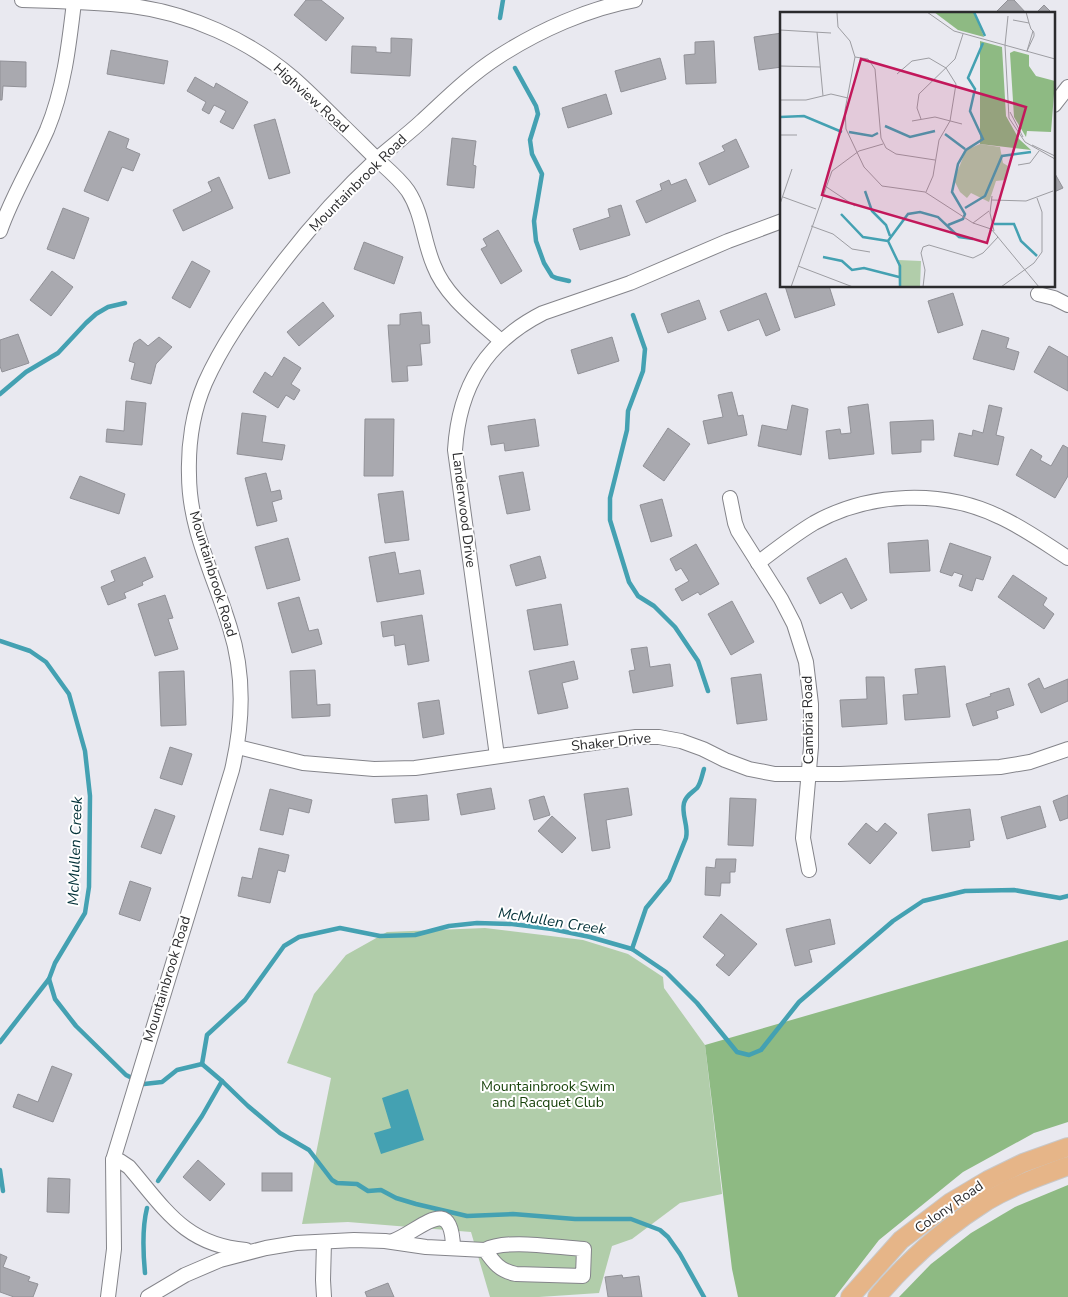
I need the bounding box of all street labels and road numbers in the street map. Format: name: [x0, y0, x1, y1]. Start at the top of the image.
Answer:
street label: Highview Road: [269, 59, 353, 137]
street label: Mountainbrook Road: [305, 130, 411, 236]
street label: Landerwood Drive: [447, 451, 481, 569]
street label: Mountainbrook Road: [185, 509, 241, 639]
street label: Cambria Road: [798, 676, 818, 764]
street label: Shaker Drive: [570, 728, 652, 756]
street label: Mountainbrook Road: [139, 914, 195, 1044]
street label: Colony Road: [911, 1176, 987, 1238]

